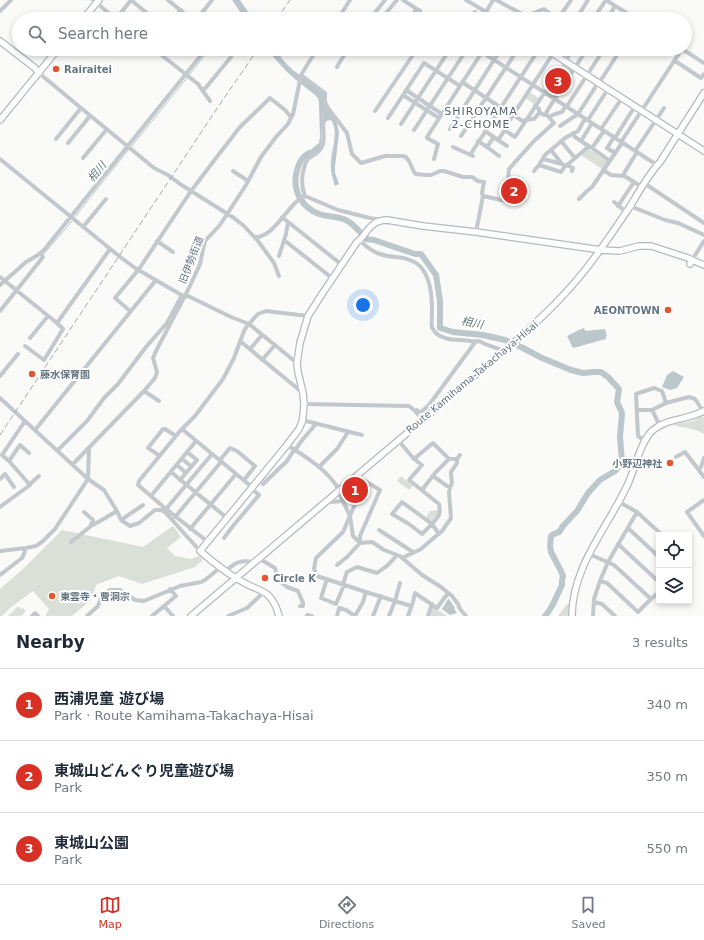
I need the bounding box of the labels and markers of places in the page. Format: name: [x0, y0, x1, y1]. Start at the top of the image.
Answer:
marker: Rairaitei: [51, 64, 61, 74]
place label: Rairaitei: [64, 64, 112, 75]
pin: 3: [545, 66, 571, 96]
pin: 2: [501, 176, 527, 206]
place label: AEONTOWN: [594, 305, 660, 316]
marker: AEONTOWN: [663, 305, 673, 315]
marker: 藤水保育園: [27, 369, 37, 379]
place label: 藤水保育園: [40, 369, 90, 380]
place label: 小野辺神社: [612, 458, 663, 469]
marker: 小野辺神社: [665, 458, 675, 468]
pin: 1: [342, 475, 368, 505]
marker: Circle K: [260, 573, 270, 583]
place label: Circle K: [273, 573, 317, 584]
marker: 東雲寺・曹洞宗: [47, 591, 57, 601]
place label: 東雲寺・曹洞宗: [60, 591, 130, 602]

